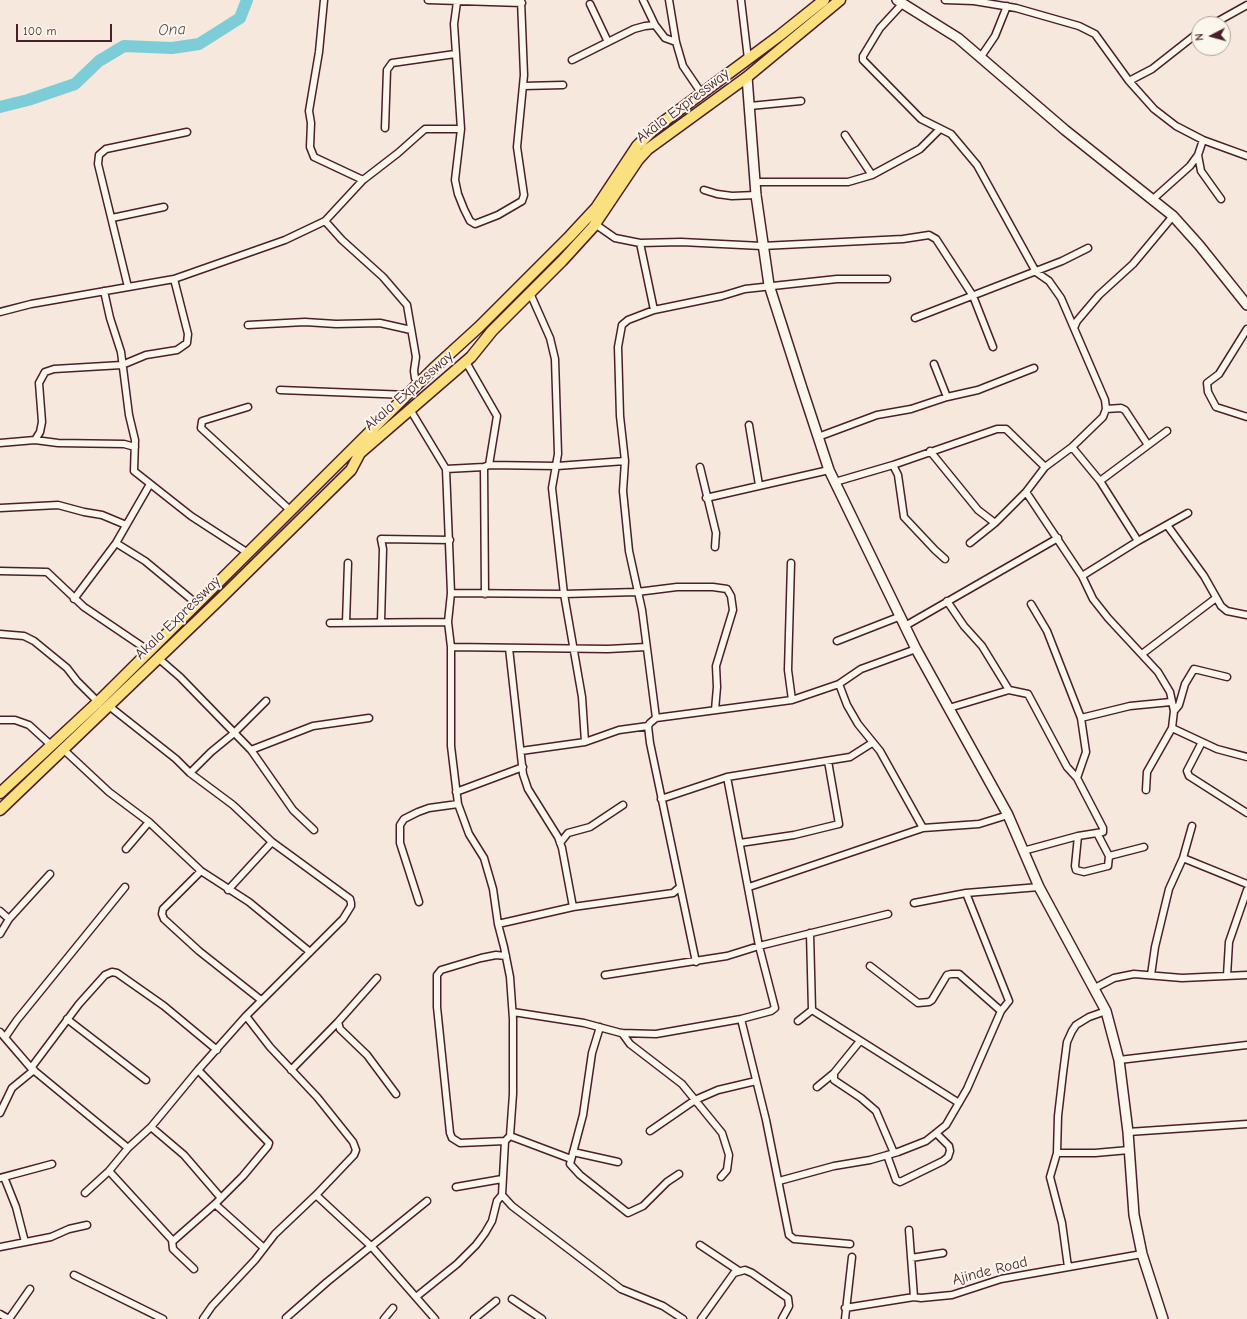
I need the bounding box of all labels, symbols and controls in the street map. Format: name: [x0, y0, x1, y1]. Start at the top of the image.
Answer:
scale bar: [18, 16, 114, 42]
north arrow: [1191, 16, 1231, 56]
water label: Ona: [158, 20, 186, 40]
text: 100 m: [23, 24, 56, 38]
text: N: [1193, 33, 1206, 41]
street label: Akala Expressway: [633, 65, 733, 147]
street label: Akala Expressway: [361, 347, 457, 435]
street label: Akala Expressway: [131, 573, 225, 663]
street label: Ajinde Road: [951, 1253, 1029, 1289]

